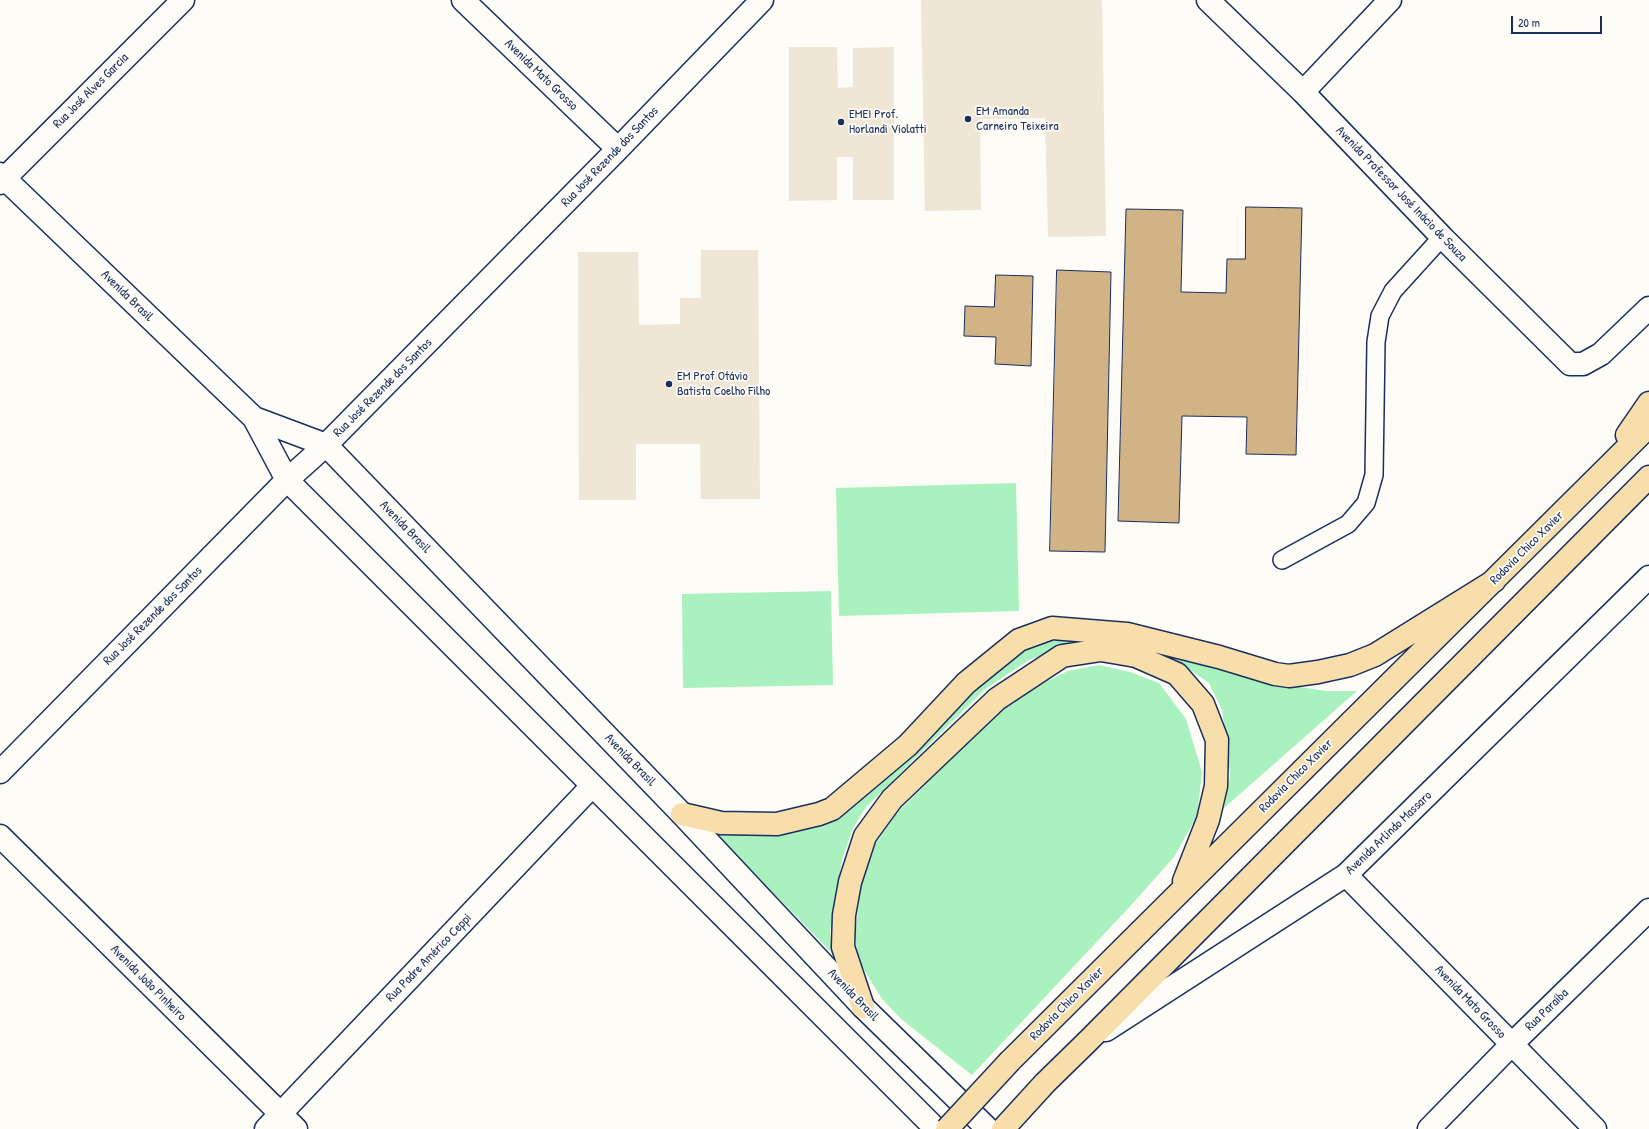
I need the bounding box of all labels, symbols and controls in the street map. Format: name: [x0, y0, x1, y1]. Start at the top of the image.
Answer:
scale bar: [1513, 8, 1604, 34]
text: 20 m: [1518, 14, 1540, 31]
street label: Avenida Mato Grosso: [501, 36, 581, 114]
street label: Rua José Alves Garcia: [50, 50, 132, 132]
street label: Rua José Rezende dos Santos: [558, 104, 662, 210]
place label: EM Amanda Carneiro Teixeira: [976, 104, 1059, 135]
place label: EMEI Prof. Horlandi Violatti: [849, 107, 927, 138]
marker: EM Amanda Carneiro Teixeira: [963, 114, 973, 124]
marker: EMEI Prof. Horlandi Violatti: [836, 117, 846, 127]
street label: Avenida Professor José Inácio de Souza: [1332, 123, 1470, 265]
street label: Avenida Brasil: [98, 267, 156, 325]
street label: Rua José Rezende dos Santos: [330, 335, 436, 441]
place label: EM Prof Otávio Batista Coelho Filho: [677, 369, 770, 400]
marker: EM Prof Otávio Batista Coelho Filho: [664, 379, 674, 389]
street label: Avenida Brasil: [376, 498, 434, 556]
street label: Rodovia Chico Xavier: [1487, 508, 1567, 588]
street label: Rua José Rezende dos Santos: [100, 563, 206, 669]
street label: Avenida Brasil: [601, 731, 659, 789]
street label: Rodovia Chico Xavier: [1256, 736, 1336, 816]
street label: Avenida Arlindo Massaro: [1343, 788, 1435, 878]
street label: Rua Padre Américo Ceppi: [383, 911, 475, 1005]
street label: Avenida João Pinheiro: [107, 942, 189, 1024]
street label: Avenida Mato Grosso: [1431, 962, 1509, 1042]
street label: Rodovia Chico Xavier: [1027, 964, 1107, 1044]
street label: Avenida Brasil: [824, 966, 882, 1024]
street label: Rua Paraíba: [1522, 986, 1572, 1034]

